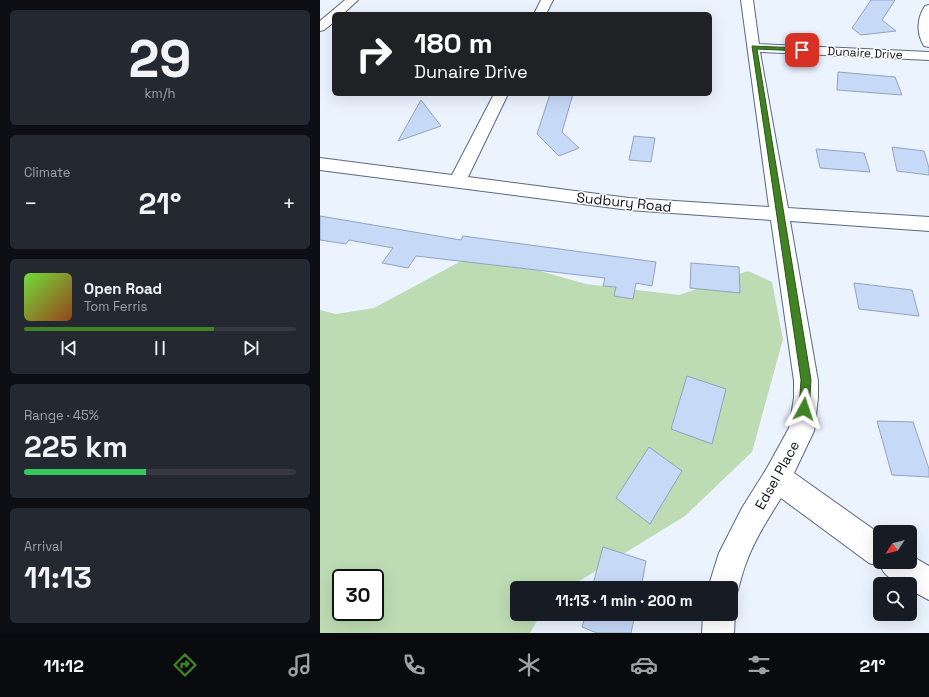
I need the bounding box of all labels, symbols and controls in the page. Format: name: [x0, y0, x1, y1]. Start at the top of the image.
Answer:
text: 180 m: [414, 25, 493, 61]
text: 29: [129, 26, 191, 92]
icon: right: [348, 28, 400, 80]
pin: [785, 33, 819, 67]
icon: arrive: [791, 39, 813, 61]
street label: Dunaire Drive: [827, 43, 903, 63]
text: Dunaire Drive: [414, 60, 528, 83]
text: km/h: [145, 85, 175, 102]
text: Climate: [24, 164, 70, 181]
text: 21°: [138, 184, 182, 223]
street label: Sudbury Road: [576, 188, 672, 216]
text: −: [24, 189, 38, 217]
text: +: [282, 189, 296, 217]
text: Open Road: [84, 279, 162, 298]
text: Tom Ferris: [84, 298, 147, 315]
icon: previous: [58, 337, 80, 359]
icon: pause: [149, 337, 171, 359]
icon: next: [240, 337, 262, 359]
position arrow: [783, 388, 825, 430]
text: Range · 45%: [24, 407, 99, 424]
text: 225 km: [24, 427, 128, 466]
street label: Edsel Place: [751, 437, 803, 513]
north arrow: [873, 525, 917, 569]
map controls: [873, 525, 917, 621]
text: Arrival: [24, 538, 63, 555]
text: 11:13: [24, 558, 92, 597]
speed limit sign: 30: [332, 569, 384, 621]
button: search: [873, 577, 917, 621]
text: 11:13 · 1 min · 200 m: [555, 591, 693, 610]
icon: directions: [171, 651, 199, 679]
icon: music: [286, 651, 314, 679]
icon: phone: [400, 651, 428, 679]
icon: climate: [515, 651, 543, 679]
icon: car: [630, 651, 658, 679]
icon: filters: [745, 651, 773, 679]
text: 11:12: [43, 654, 84, 677]
text: 21°: [860, 654, 885, 677]

